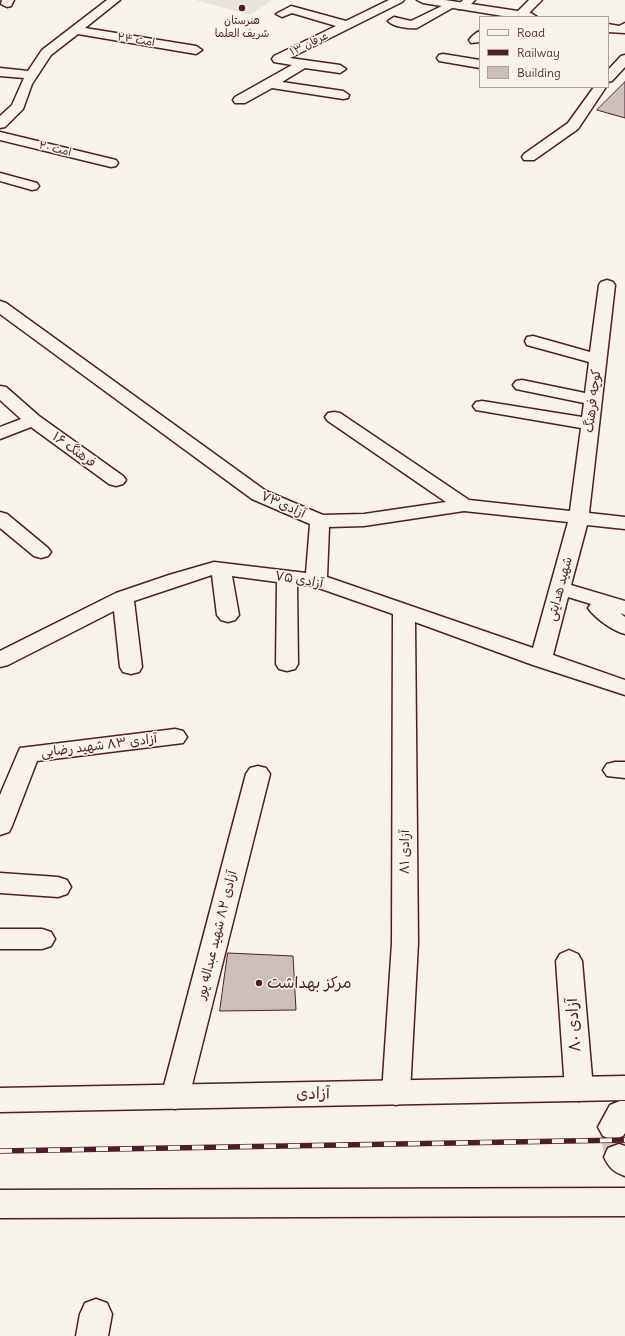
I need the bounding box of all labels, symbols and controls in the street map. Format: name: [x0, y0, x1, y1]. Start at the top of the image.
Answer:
marker: هنرستان شریف العلما: [237, 3, 247, 13]
place label: هنرستان شریف العلما: [215, 14, 269, 40]
legend: [479, 16, 609, 88]
text: Road: [517, 25, 545, 40]
street label: عرفان ۱۳: [288, 29, 330, 59]
street label: امت ۲۴: [116, 31, 156, 49]
text: Railway: [517, 45, 560, 60]
text: Building: [517, 65, 561, 80]
street label: امت ۲۰: [37, 139, 73, 159]
street label: کوچه فرهنگ: [581, 368, 605, 434]
street label: فرهنگ ۱۶: [49, 429, 99, 471]
street label: آزادی۷۳: [258, 488, 308, 522]
street label: شهید هدایتی: [544, 555, 576, 623]
street label: آزادی ۷۵: [274, 568, 324, 592]
street label: آزادی ۸۳ شهید رضایی: [40, 731, 158, 761]
street label: آزادی ۸۱: [397, 830, 413, 874]
street label: آزادی ۸۲ شهید عبداله پور: [193, 869, 241, 1001]
place label: مرکز بهداشت: [267, 973, 352, 993]
marker: مرکز بهداشت: [254, 978, 264, 988]
street label: آزادی ۸۰: [563, 997, 585, 1053]
street label: آزادی: [296, 1084, 330, 1104]

